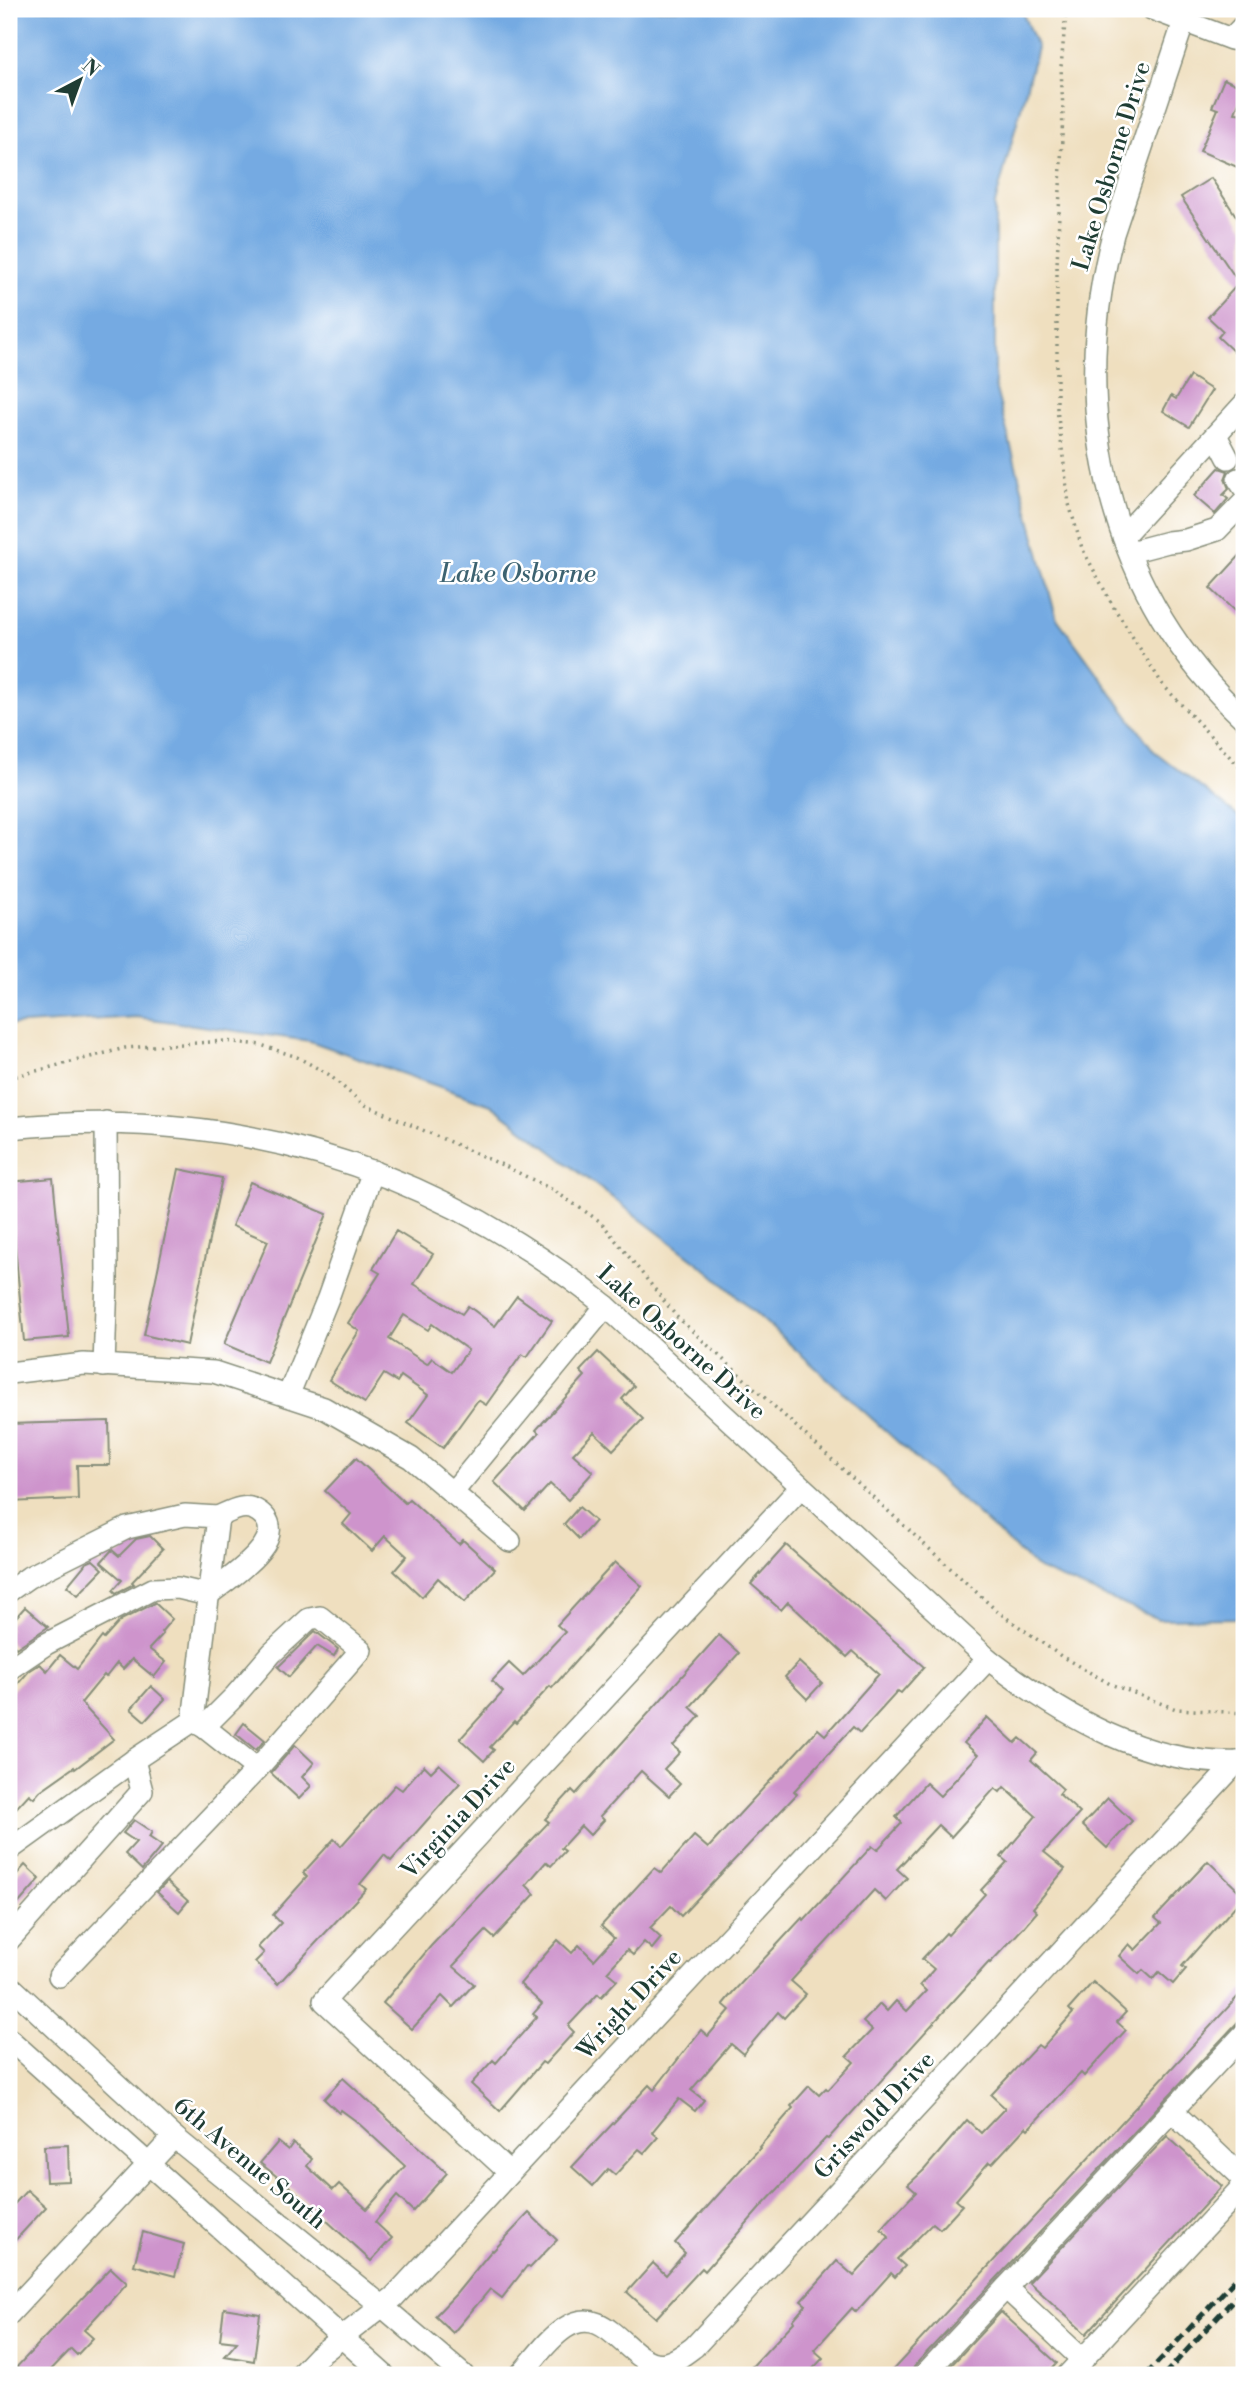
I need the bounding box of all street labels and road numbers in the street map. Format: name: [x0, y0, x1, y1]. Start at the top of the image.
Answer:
street label: Lake Osborne Drive: [1066, 58, 1158, 274]
street label: Lake Osborne Drive: [591, 1259, 772, 1427]
street label: Virginia Drive: [394, 1752, 522, 1886]
street label: Wright Drive: [570, 1943, 689, 2067]
street label: Griswold Drive: [808, 2045, 942, 2186]
street label: 6th Avenue South: [167, 2091, 332, 2237]

